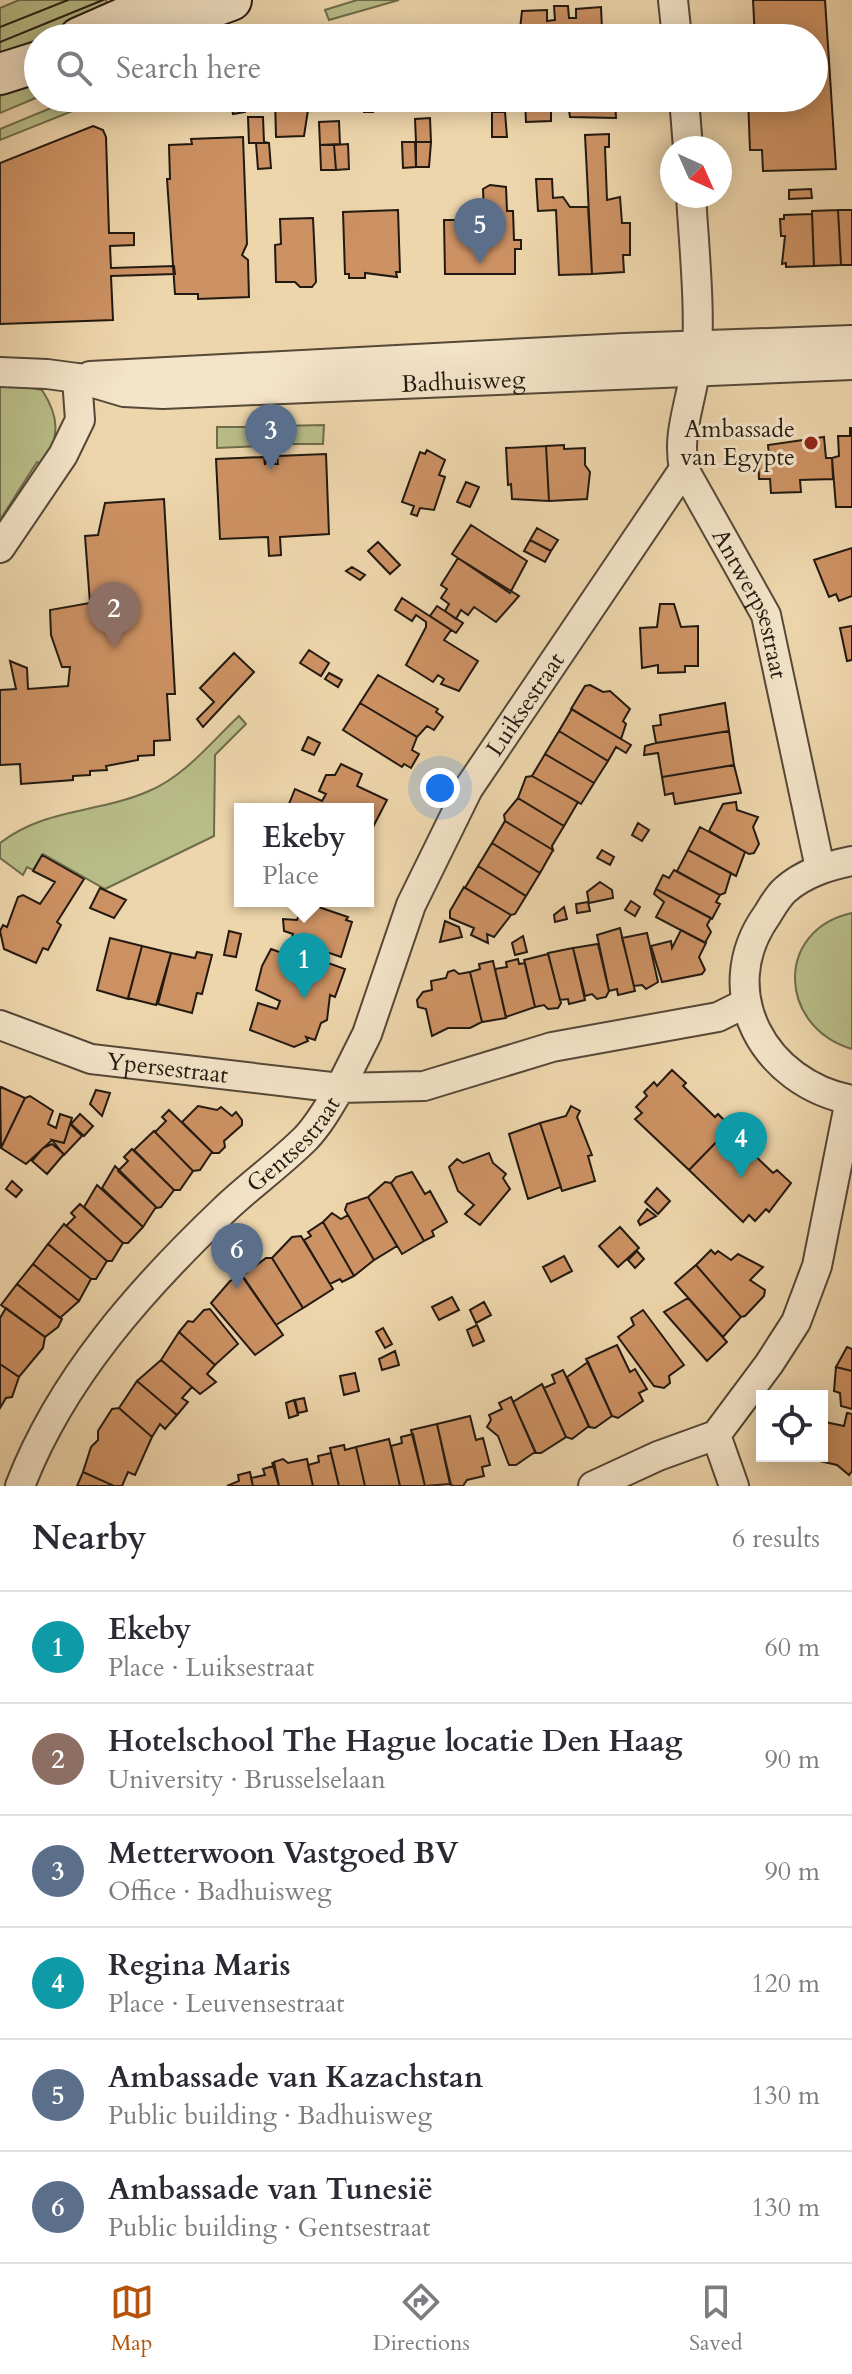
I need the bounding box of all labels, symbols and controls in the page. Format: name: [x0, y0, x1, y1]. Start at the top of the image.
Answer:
search box: [24, 24, 828, 112]
icon: search: [52, 46, 96, 90]
text: Search here: [116, 48, 261, 89]
north arrow: [660, 136, 732, 208]
pin: 5: [454, 198, 506, 264]
street label: Badhuisweg: [401, 363, 527, 401]
pin: 3: [245, 404, 297, 470]
place label: Ambassade van Egypte: [680, 413, 795, 474]
marker: Ambassade van Egypte: [802, 434, 820, 452]
street label: Antwerpsestraat: [704, 523, 795, 682]
pin: 2: [88, 582, 140, 648]
street label: Luiksestraat: [479, 646, 573, 763]
your location: [420, 768, 460, 808]
popup: [234, 803, 374, 907]
text: Ekeby: [262, 817, 346, 858]
text: Place: [262, 858, 319, 893]
pin: 1: [278, 933, 330, 999]
street label: Ypersestraat: [105, 1045, 230, 1092]
street label: Gentsestraat: [240, 1090, 349, 1200]
pin: 4: [715, 1112, 767, 1178]
pin: 6: [211, 1223, 263, 1289]
map controls: [756, 1390, 828, 1462]
button: locate: [756, 1390, 828, 1462]
text: Nearby: [32, 1515, 147, 1561]
text: 6 results: [732, 1521, 820, 1556]
text: Ekeby: [108, 1609, 191, 1650]
text: 1: [51, 1630, 65, 1665]
text: 60 m: [764, 1630, 820, 1665]
text: Place · Luiksestraat: [108, 1650, 314, 1685]
text: Hotelschool The Hague locatie Den Haag: [108, 1721, 683, 1762]
text: 2: [51, 1742, 65, 1777]
text: 90 m: [764, 1742, 820, 1777]
text: University · Brusselselaan: [108, 1762, 386, 1797]
text: Metterwoon Vastgoed BV: [108, 1833, 459, 1874]
text: 3: [51, 1854, 65, 1889]
text: 90 m: [764, 1854, 820, 1889]
text: Office · Badhuisweg: [108, 1874, 332, 1909]
text: Regina Maris: [108, 1945, 291, 1986]
text: 4: [51, 1966, 65, 2001]
text: 120 m: [751, 1966, 820, 2001]
text: Place · Leuvensestraat: [108, 1986, 345, 2021]
text: Ambassade van Kazachstan: [108, 2057, 483, 2098]
text: 5: [51, 2078, 65, 2113]
text: 130 m: [751, 2078, 820, 2113]
text: Public building · Badhuisweg: [108, 2098, 432, 2133]
text: Ambassade van Tunesië: [108, 2169, 433, 2210]
text: 6: [51, 2190, 65, 2225]
text: 130 m: [751, 2190, 820, 2225]
text: Public building · Gentsestraat: [108, 2210, 431, 2245]
tab: Map: [110, 2280, 154, 2358]
tab: Directions: [373, 2280, 470, 2358]
tab: Saved: [689, 2280, 742, 2358]

